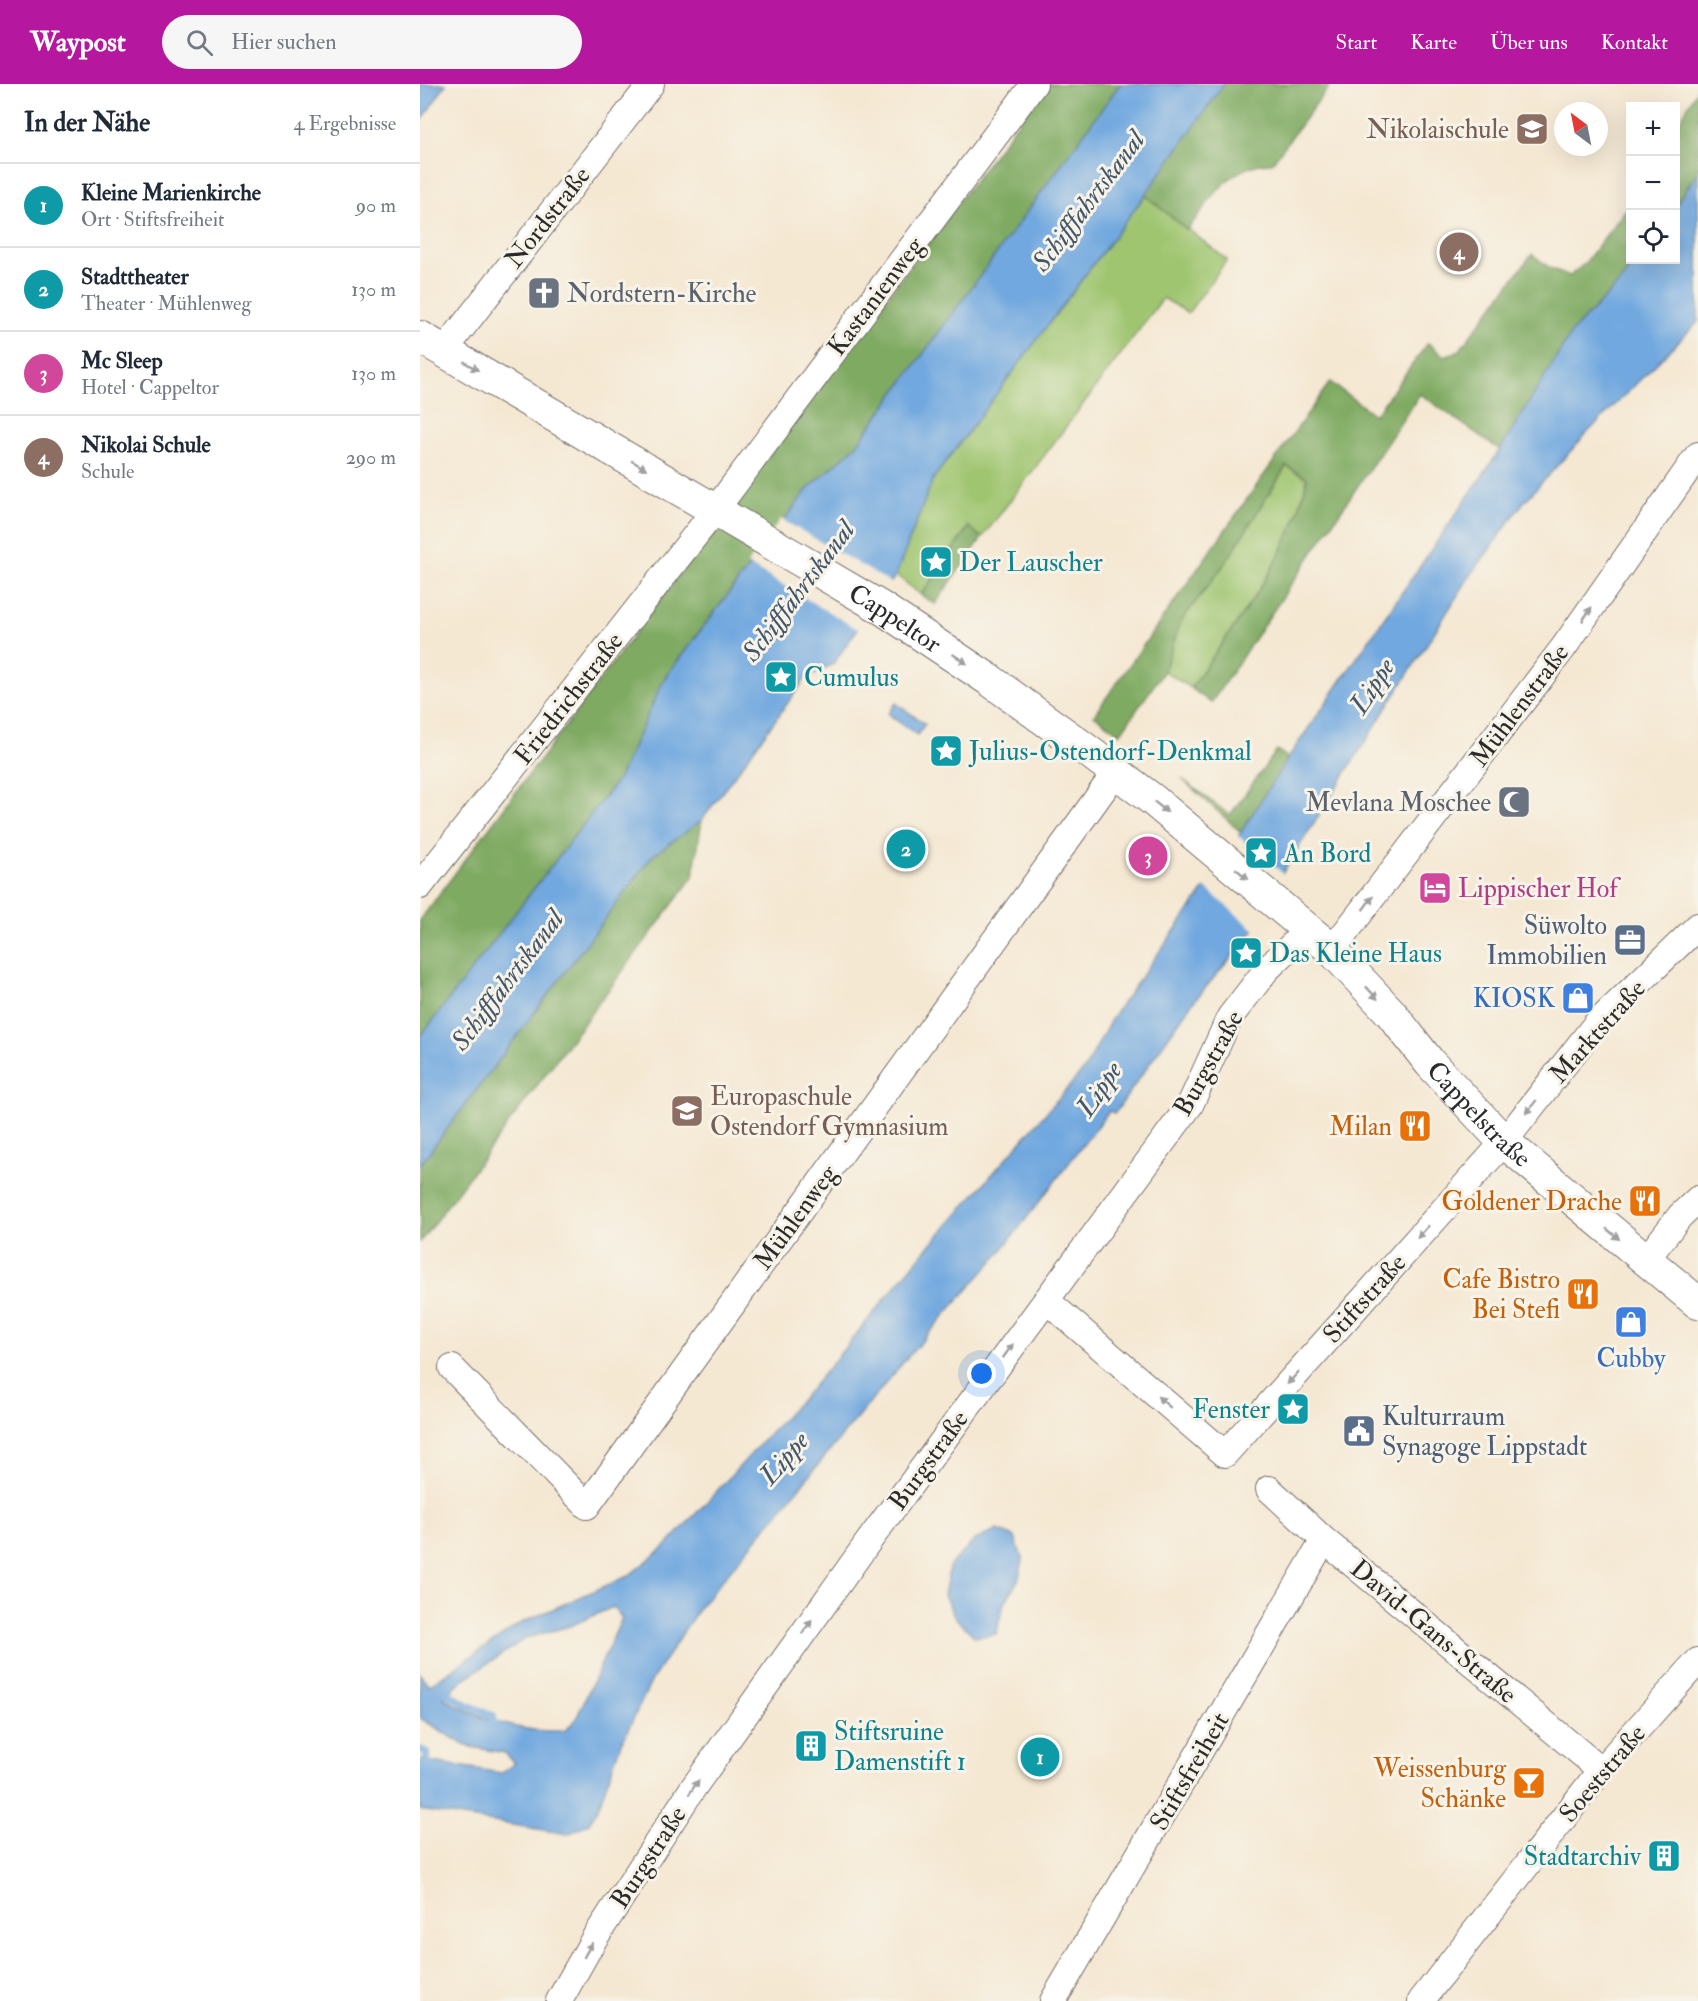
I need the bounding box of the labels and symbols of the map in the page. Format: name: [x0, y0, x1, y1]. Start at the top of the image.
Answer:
north arrow: [1554, 102, 1608, 156]
school or university icon: Nikolaischule: [1514, 111, 1550, 147]
place label: Nikolaischule: [1367, 114, 1509, 146]
water label: Schifffahrtskanal: [1024, 123, 1153, 279]
street label: Nordstraße: [498, 160, 597, 275]
street label: Kastanienweg: [821, 230, 932, 362]
pin: 4: [1440, 230, 1478, 274]
church icon: Nordstern-Kirche: [526, 275, 562, 311]
place label: Nordstern-Kirche: [567, 278, 757, 310]
one-way arrow: [462, 361, 479, 371]
one-way arrow: [631, 460, 648, 470]
water label: Schifffahrtskanal: [734, 513, 863, 669]
place icon: Der Lauscher: [918, 544, 954, 580]
place label: Der Lauscher: [959, 547, 1103, 579]
street label: Cappeltor: [843, 577, 947, 660]
one-way arrow: [1581, 606, 1592, 622]
street label: Friedrichstraße: [507, 626, 630, 771]
street label: Mühlenstraße: [1463, 638, 1576, 773]
water label: Lippe: [1342, 652, 1403, 721]
one-way arrow: [952, 654, 969, 665]
place icon: Cumulus: [763, 659, 799, 695]
place label: Cumulus: [804, 662, 899, 694]
place icon: Julius-Ostendorf-Denkmal: [928, 733, 964, 769]
place label: Julius-Ostendorf-Denkmal: [968, 736, 1252, 768]
mosque icon: Mevlana Moschee: [1496, 784, 1532, 820]
place label: Mevlana Moschee: [1306, 787, 1491, 819]
one-way arrow: [1153, 800, 1168, 813]
pin: 2: [886, 826, 926, 872]
pin: 3: [1128, 834, 1168, 878]
place icon: An Bord: [1243, 835, 1279, 871]
place label: An Bord: [1283, 838, 1371, 870]
one-way arrow: [1234, 868, 1250, 881]
hotel icon: Lippischer Hof: [1417, 870, 1453, 906]
place label: Lippischer Hof: [1458, 873, 1621, 906]
one-way arrow: [1361, 896, 1373, 911]
water label: Schifffahrtskanal: [443, 902, 572, 1058]
place label: Süwolto Immobilien: [1486, 910, 1607, 972]
office icon: Süwolto Immobilien: [1612, 922, 1648, 958]
place icon: Das Kleine Haus: [1228, 935, 1264, 971]
place label: Das Kleine Haus: [1269, 938, 1442, 970]
street label: Marktstraße: [1543, 973, 1653, 1090]
shop icon: KIOSK: [1560, 980, 1596, 1016]
place label: KIOSK: [1473, 983, 1556, 1015]
one-way arrow: [1365, 985, 1378, 1000]
street label: Burgstraße: [1167, 1005, 1251, 1122]
water label: Lippe: [1069, 1055, 1130, 1124]
street label: Cappelstraße: [1420, 1055, 1537, 1175]
place label: Europaschule Ostendorf Gymnasium: [710, 1081, 949, 1143]
school or university icon: Europaschule Ostendorf Gymnasium: [669, 1093, 705, 1129]
one-way arrow: [1525, 1100, 1537, 1115]
restaurant icon: Milan: [1397, 1108, 1433, 1144]
place label: Milan: [1329, 1111, 1392, 1143]
street label: Mühlenweg: [747, 1158, 845, 1276]
restaurant icon: Goldener Drache: [1627, 1183, 1663, 1219]
place label: Goldener Drache: [1442, 1186, 1622, 1218]
one-way arrow: [1417, 1224, 1430, 1239]
one-way arrow: [1605, 1227, 1621, 1240]
street label: Stiftstraße: [1316, 1247, 1413, 1350]
place label: Cafe Bistro Bei Stefi: [1442, 1264, 1560, 1326]
restaurant icon: Cafe Bistro Bei Stefi: [1565, 1276, 1601, 1312]
shop icon: Cubby: [1613, 1304, 1649, 1340]
one-way arrow: [1002, 1343, 1014, 1358]
place label: Cubby: [1597, 1343, 1666, 1375]
your location: [967, 1359, 996, 1388]
one-way arrow: [1286, 1370, 1300, 1385]
place icon: Fenster: [1275, 1391, 1311, 1427]
place label: Fenster: [1192, 1394, 1270, 1426]
one-way arrow: [1157, 1396, 1172, 1409]
place label: Kulturraum Synagoge Lippstadt: [1382, 1401, 1587, 1464]
street label: Burgstraße: [882, 1404, 976, 1517]
public building icon: Kulturraum Synagoge Lippstadt: [1341, 1413, 1377, 1449]
water label: Lippe: [752, 1424, 817, 1492]
street label: David-Gans-Straße: [1344, 1553, 1523, 1711]
one-way arrow: [801, 1620, 813, 1636]
street label: Stiftsfreiheit: [1143, 1707, 1236, 1836]
place label: Stiftsruine Damenstift 1: [834, 1716, 966, 1778]
street label: Soeststraße: [1553, 1718, 1653, 1829]
building icon: Stiftsruine Damenstift 1: [793, 1728, 829, 1764]
pin: 1: [1020, 1734, 1060, 1780]
place label: Weissenburg Schänke: [1373, 1753, 1507, 1815]
bar icon: Weissenburg Schänke: [1511, 1765, 1547, 1801]
one-way arrow: [688, 1779, 700, 1795]
street label: Burgstraße: [604, 1800, 694, 1915]
building icon: Stadtarchiv: [1646, 1838, 1682, 1874]
place label: Stadtarchiv: [1524, 1841, 1642, 1873]
one-way arrow: [583, 1941, 593, 1958]

